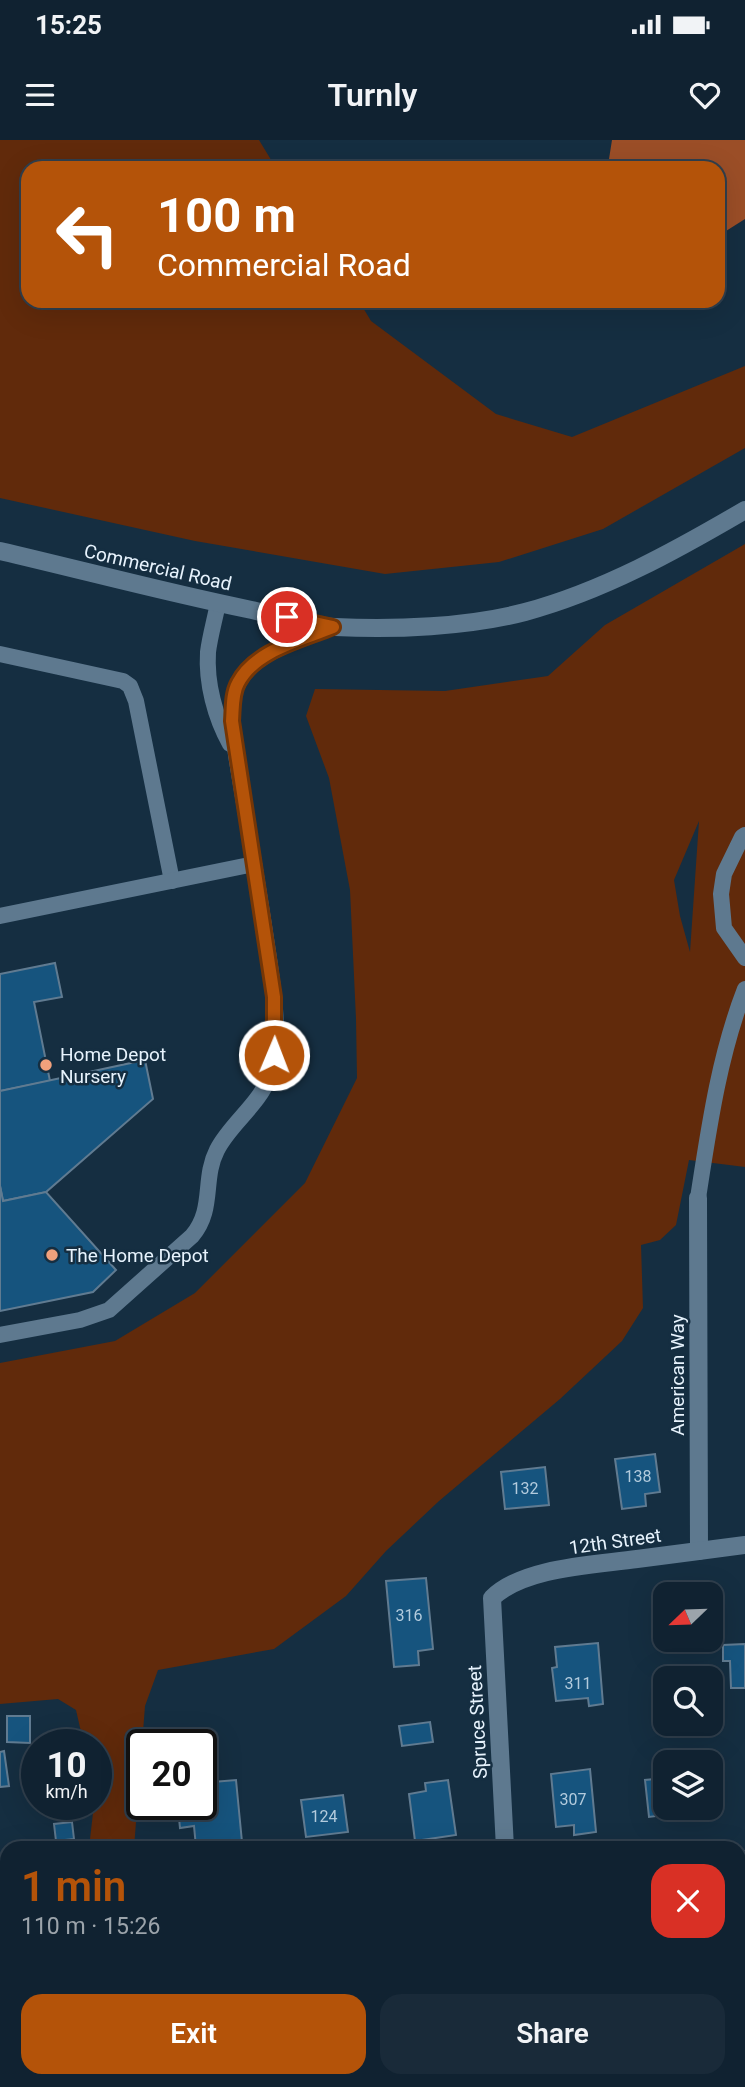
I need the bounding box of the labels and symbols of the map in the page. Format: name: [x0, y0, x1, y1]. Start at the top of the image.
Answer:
street label: Commercial Road: [82, 539, 234, 596]
pin: [257, 587, 317, 647]
position arrow: [237, 1018, 311, 1092]
place label: Home Depot Nursery: [60, 1043, 166, 1088]
marker: Home Depot Nursery: [38, 1057, 54, 1073]
place label: The Home Depot: [66, 1244, 209, 1267]
marker: The Home Depot: [44, 1247, 60, 1263]
street label: American Way: [666, 1314, 689, 1436]
house number: 138: [625, 1467, 651, 1486]
house number: 132: [512, 1479, 538, 1498]
street label: 12th Street: [567, 1524, 663, 1559]
north arrow: [653, 1582, 723, 1652]
house number: 316: [396, 1606, 422, 1625]
street label: Spruce Street: [463, 1665, 492, 1779]
house number: 311: [565, 1674, 591, 1693]
speed limit sign: 20: [126, 1729, 217, 1820]
house number: 307: [560, 1790, 586, 1809]
house number: 124: [311, 1807, 337, 1826]

